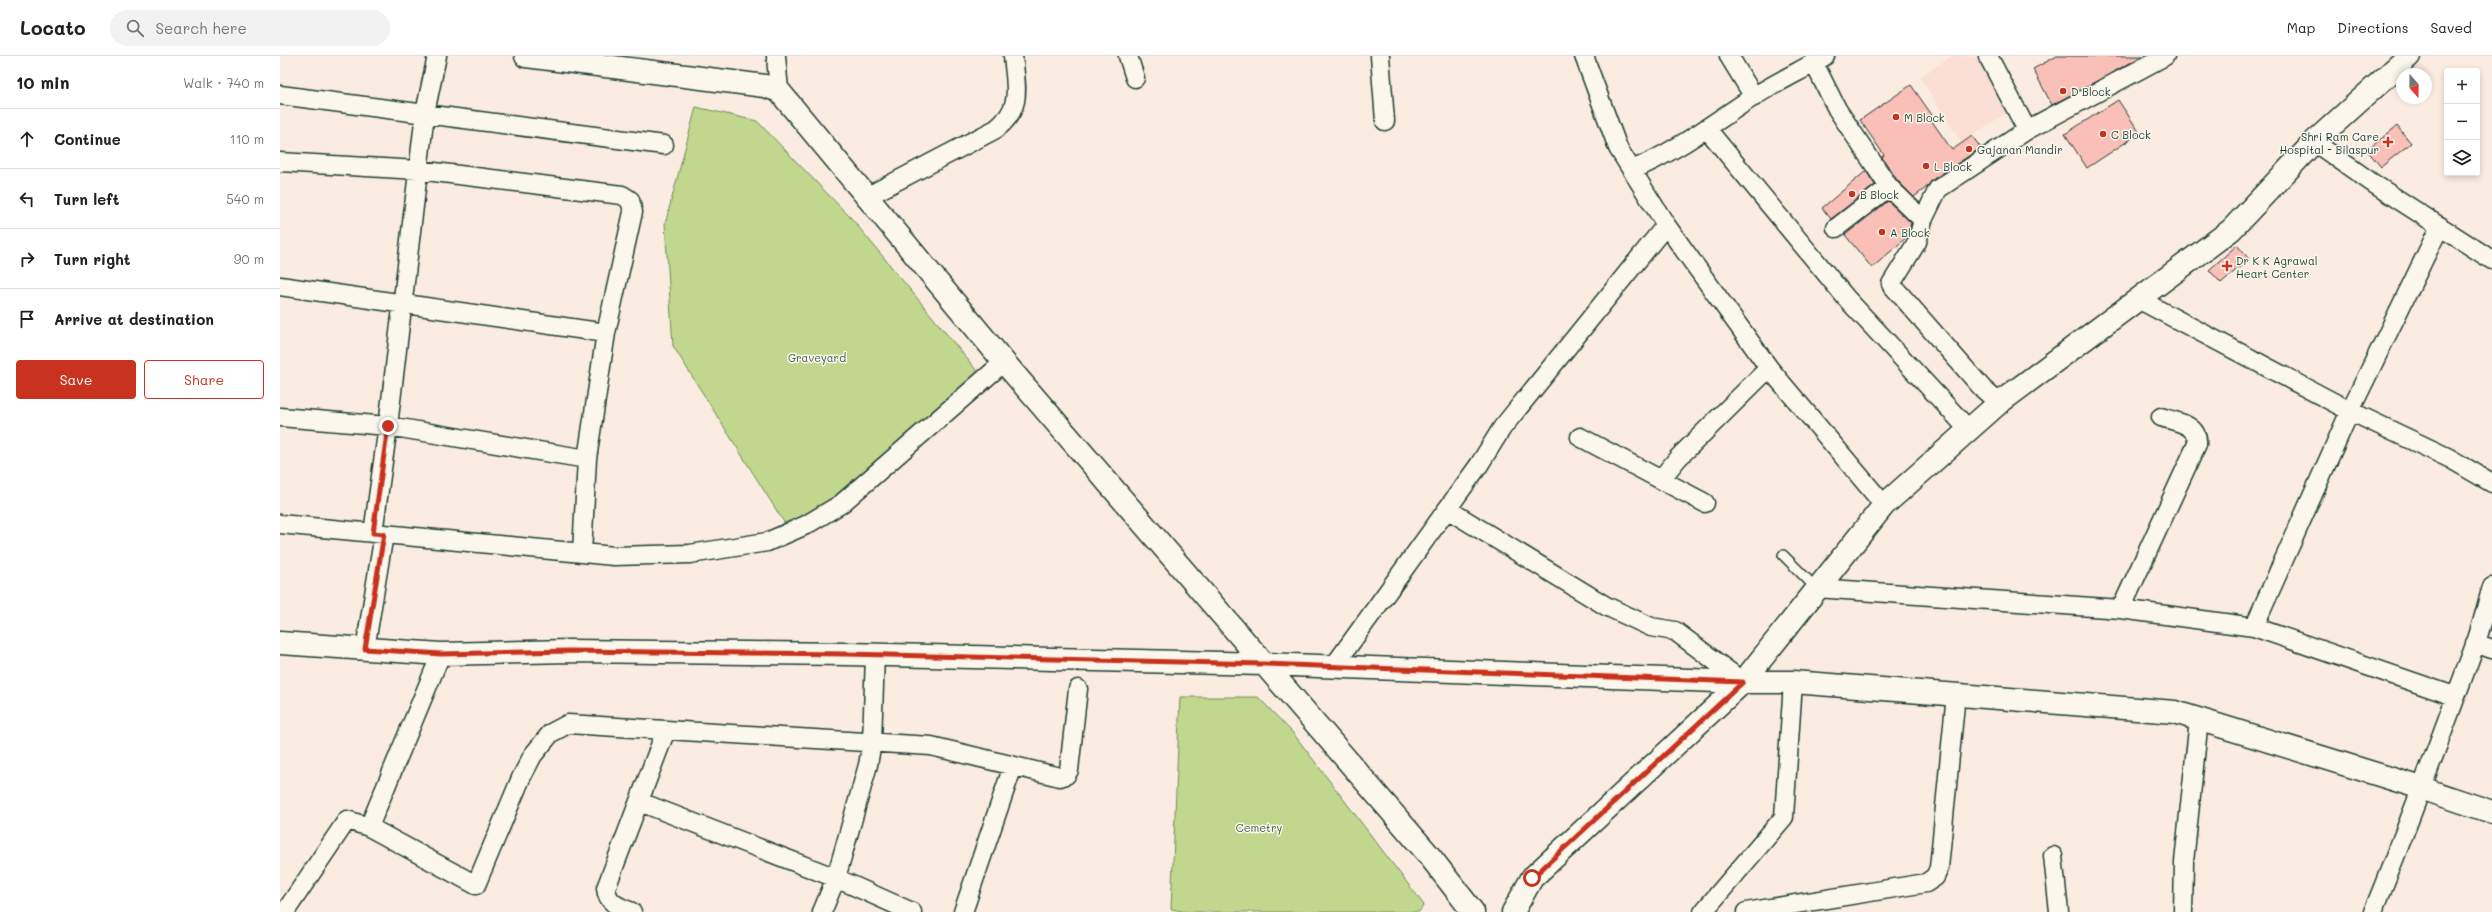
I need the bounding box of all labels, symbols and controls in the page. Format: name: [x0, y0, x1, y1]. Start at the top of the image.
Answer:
search box: [110, 10, 390, 46]
text: Locato: [20, 15, 86, 40]
icon: search: [124, 17, 146, 39]
text: Search here: [156, 18, 247, 38]
text: Map: [2287, 18, 2315, 37]
text: Directions: [2337, 18, 2408, 37]
text: Saved: [2430, 18, 2472, 37]
north arrow: [2396, 68, 2432, 104]
map controls: [2444, 68, 2480, 176]
button: +: [2444, 68, 2480, 104]
text: 10 min: [16, 71, 70, 93]
text: Walk · 740 m: [183, 74, 264, 91]
place label: D Block: [2071, 84, 2111, 99]
marker: D Block: [2058, 86, 2068, 96]
button: −: [2444, 104, 2480, 140]
place label: M Block: [1904, 110, 1945, 125]
marker: M Block: [1891, 112, 1901, 122]
place label: C Block: [2111, 127, 2151, 142]
icon: ahead: [16, 128, 38, 150]
text: Continue: [54, 129, 121, 149]
marker: C Block: [2098, 129, 2108, 139]
place label: Shri Ram Care Hospital - Bilaspur: [2280, 129, 2379, 157]
text: 110 m: [230, 130, 264, 147]
marker: Shri Ram Care Hospital - Bilaspur: [2382, 136, 2394, 148]
button: layers: [2444, 140, 2480, 176]
place label: Gajanan Mandir: [1977, 142, 2063, 157]
marker: Gajanan Mandir: [1964, 144, 1974, 154]
place label: L Block: [1934, 159, 1972, 174]
marker: L Block: [1921, 161, 1931, 171]
place label: B Block: [1860, 187, 1899, 202]
icon: left: [16, 188, 38, 210]
text: Turn left: [54, 189, 119, 209]
marker: B Block: [1847, 189, 1857, 199]
text: 540 m: [226, 190, 264, 207]
place label: A Block: [1890, 225, 1930, 240]
marker: A Block: [1877, 227, 1887, 237]
icon: right: [16, 248, 38, 270]
text: Turn right: [54, 249, 131, 269]
text: 90 m: [234, 250, 264, 267]
place label: Dr K K Agrawal Heart Center: [2236, 253, 2318, 281]
marker: Dr K K Agrawal Heart Center: [2221, 260, 2233, 272]
icon: arrive: [16, 308, 38, 330]
text: Arrive at destination: [54, 309, 214, 329]
park label: Graveyard: [788, 350, 846, 365]
button: Save: [16, 360, 136, 399]
button: Share: [144, 360, 264, 399]
route end: [379, 417, 397, 435]
park label: Cemetry: [1236, 820, 1282, 835]
route start: [1523, 869, 1541, 887]

